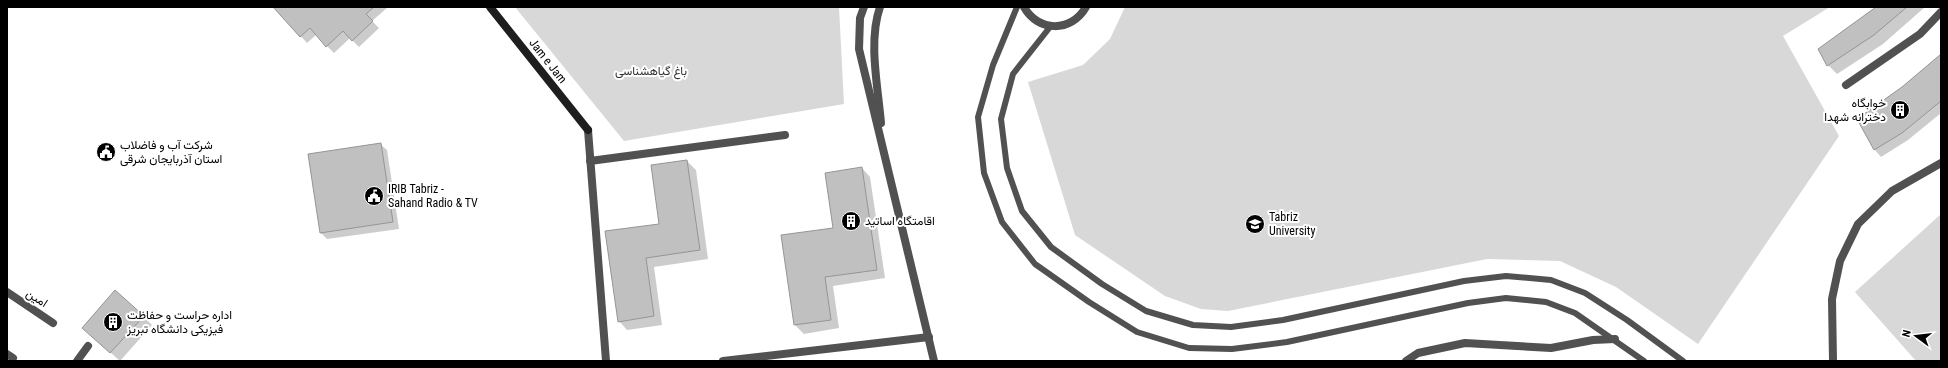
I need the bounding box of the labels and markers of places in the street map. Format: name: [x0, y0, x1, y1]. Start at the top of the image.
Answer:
place label: خوابگاه دخترانه شهدا: [1824, 96, 1886, 125]
building icon: خوابگاه دخترانه شهدا: [1889, 99, 1911, 121]
place label: شرکت آب و فاضلاب استان آذربایجان شرقی: [120, 138, 222, 167]
public building icon: شرکت آب و فاضلاب استان آذربایجان شرقی: [95, 141, 117, 163]
place label: IRIB Tabriz - Sahand Radio & TV: [388, 182, 478, 210]
public building icon: IRIB Tabriz - Sahand Radio & TV: [363, 185, 385, 207]
building icon: اقامتگاه اساتید: [840, 210, 862, 232]
place label: Tabriz University: [1269, 210, 1315, 238]
school or university icon: Tabriz University: [1244, 213, 1266, 235]
place label: اقامتگاه اساتید: [865, 214, 935, 228]
place label: اداره حراست و حفاظت فیزیکی دانشگاه تبریز: [126, 308, 232, 337]
building icon: اداره حراست و حفاظت فیزیکی دانشگاه تبریز: [102, 311, 124, 333]

